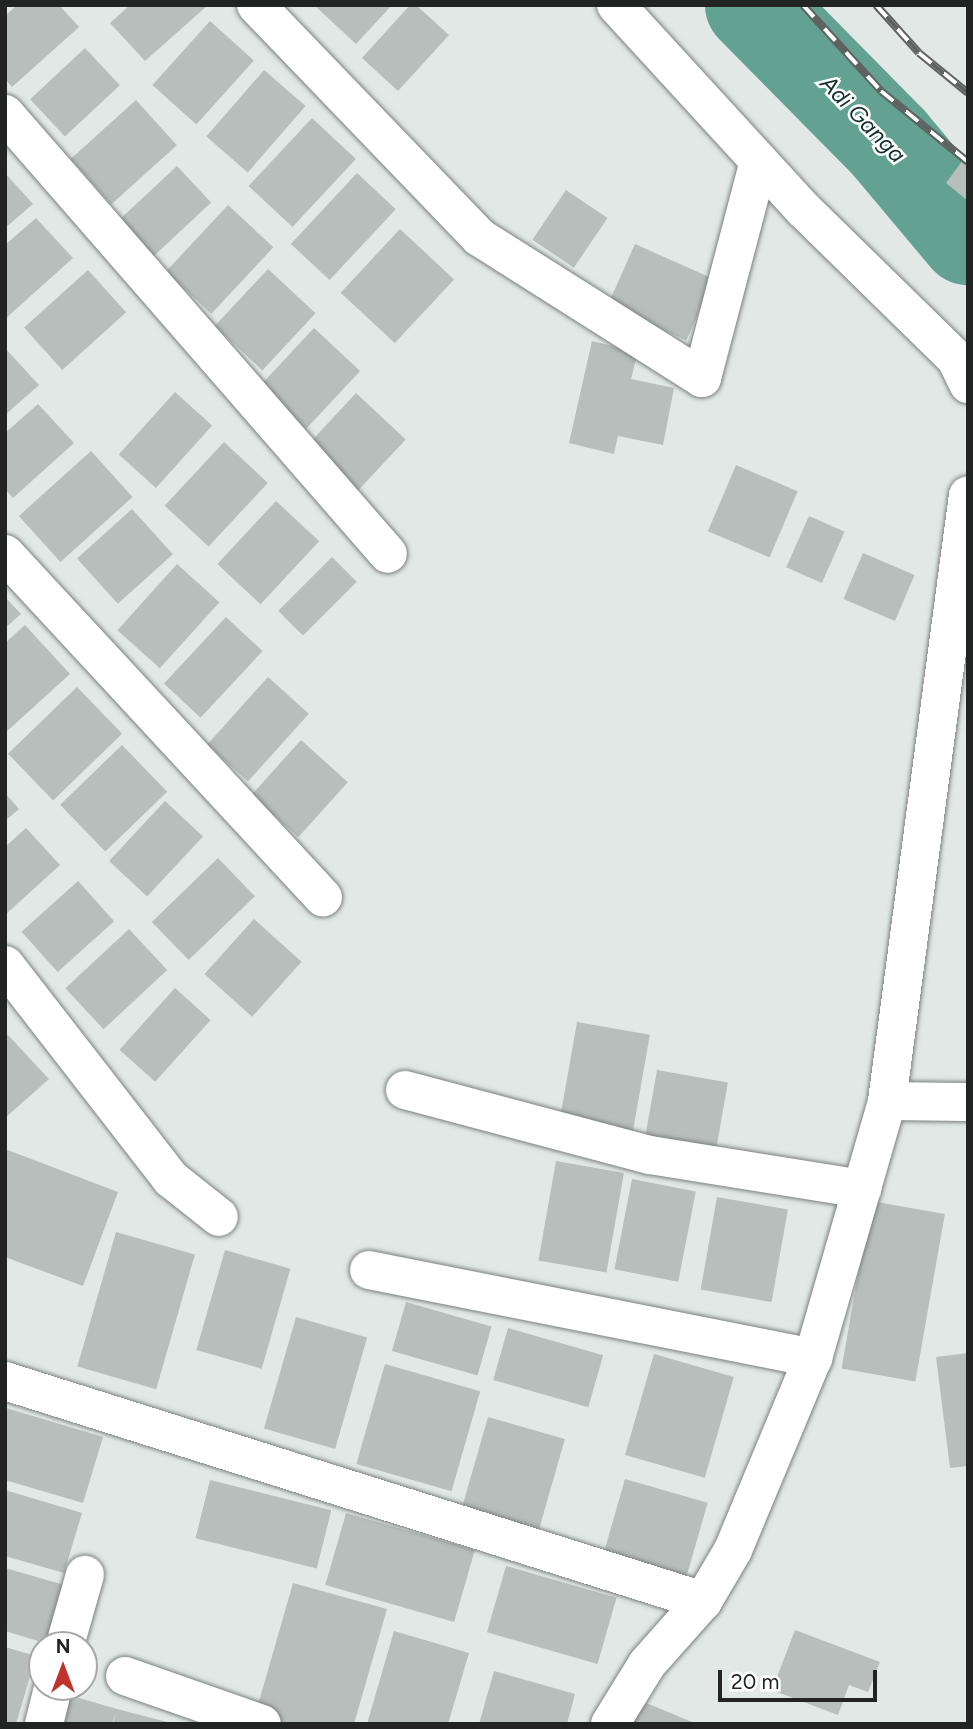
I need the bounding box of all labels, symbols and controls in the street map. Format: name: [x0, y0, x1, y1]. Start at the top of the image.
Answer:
water label: Adi Ganga: [815, 70, 911, 168]
north arrow: [28, 1631, 98, 1701]
text: N: [56, 1635, 70, 1658]
scale bar: [721, 1656, 880, 1700]
text: 20 m: [731, 1669, 779, 1694]

